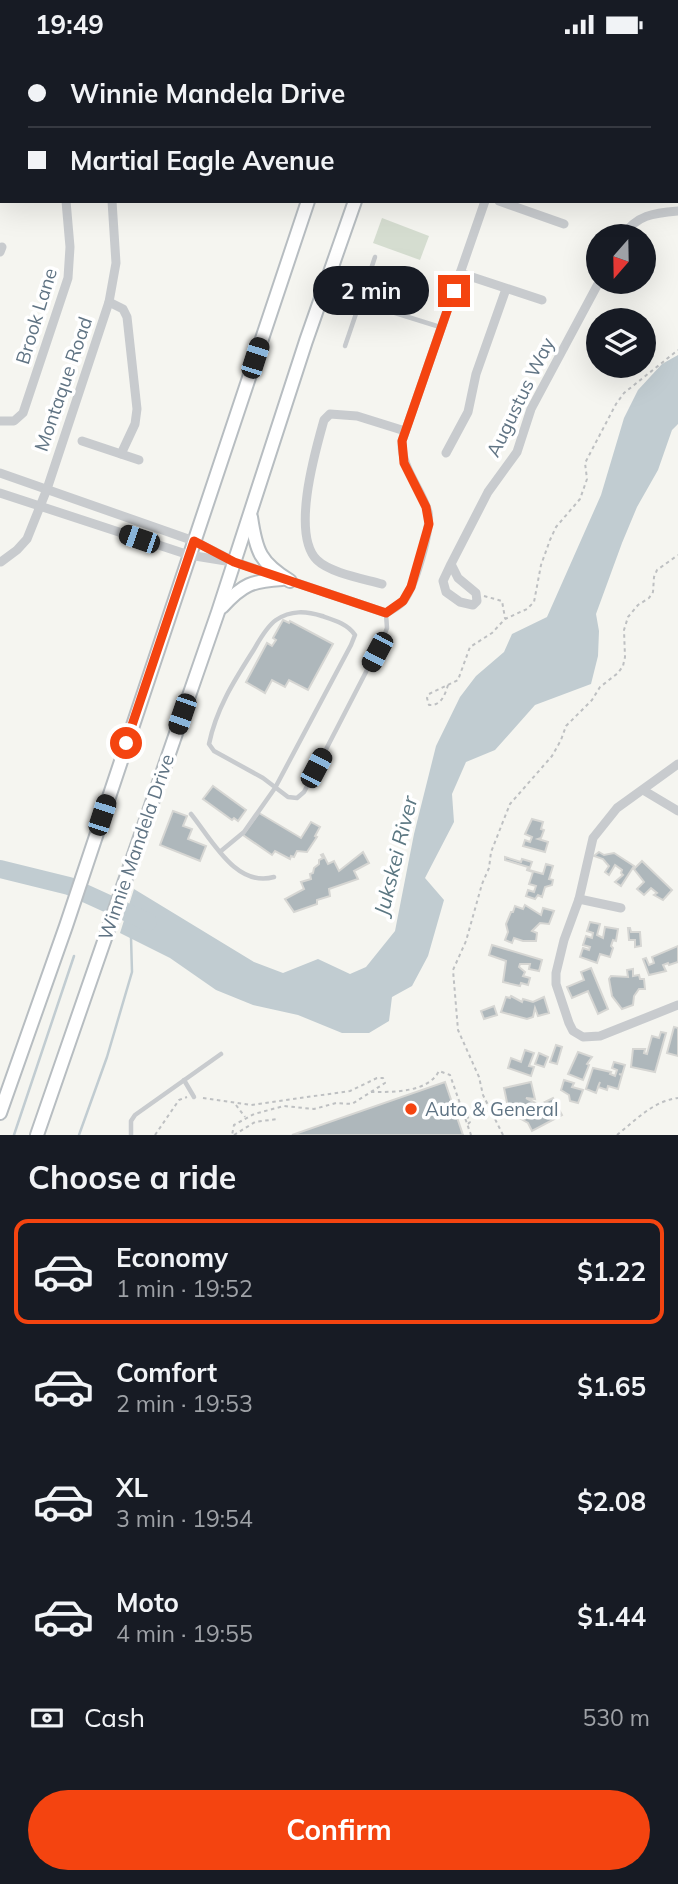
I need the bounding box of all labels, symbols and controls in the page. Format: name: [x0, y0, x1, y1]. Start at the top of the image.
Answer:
text: 19:49: [35, 8, 104, 41]
text: Winnie Mandela Drive: [70, 77, 345, 110]
text: Martial Eagle Avenue: [70, 144, 334, 177]
north arrow: [586, 224, 656, 294]
map controls: [586, 224, 656, 378]
street label: Brook Lane: [10, 265, 62, 367]
callout: 2 min: [314, 267, 430, 315]
route end: [438, 275, 470, 307]
text: 2 min: [341, 276, 401, 305]
button: layers: [586, 308, 656, 378]
street label: Montaque Road: [29, 314, 97, 454]
street label: Augustus Way: [481, 333, 559, 461]
car: [239, 335, 272, 381]
car: [116, 522, 163, 556]
car: [358, 629, 397, 675]
car: [166, 691, 199, 737]
route start: [110, 727, 142, 759]
car: [297, 745, 336, 791]
street label: Winnie Mandela Drive: [93, 751, 179, 943]
car: [86, 792, 119, 838]
water label: Jukskei River: [367, 792, 423, 920]
place label: Auto & General: [425, 1097, 558, 1121]
marker: Auto & General: [403, 1101, 419, 1117]
text: Choose a ride: [28, 1157, 236, 1197]
icon: car: [32, 1240, 95, 1303]
text: Economy: [116, 1241, 228, 1274]
text: $1.22: [577, 1255, 646, 1288]
text: 1 min · 19:52: [116, 1274, 253, 1303]
icon: car: [32, 1355, 95, 1418]
text: Comfort: [116, 1356, 217, 1389]
text: $1.65: [577, 1370, 646, 1403]
text: 2 min · 19:53: [116, 1389, 253, 1418]
icon: car: [32, 1470, 95, 1533]
text: XL: [116, 1471, 148, 1504]
text: $2.08: [577, 1485, 646, 1518]
text: 3 min · 19:54: [116, 1504, 253, 1533]
icon: car: [32, 1585, 95, 1648]
text: Moto: [116, 1586, 179, 1619]
text: $1.44: [577, 1600, 646, 1633]
text: 4 min · 19:55: [116, 1619, 253, 1648]
icon: cash: [28, 1699, 66, 1737]
text: Cash: [84, 1701, 145, 1734]
text: 530 m: [582, 1703, 650, 1732]
button: Confirm: [28, 1790, 650, 1870]

